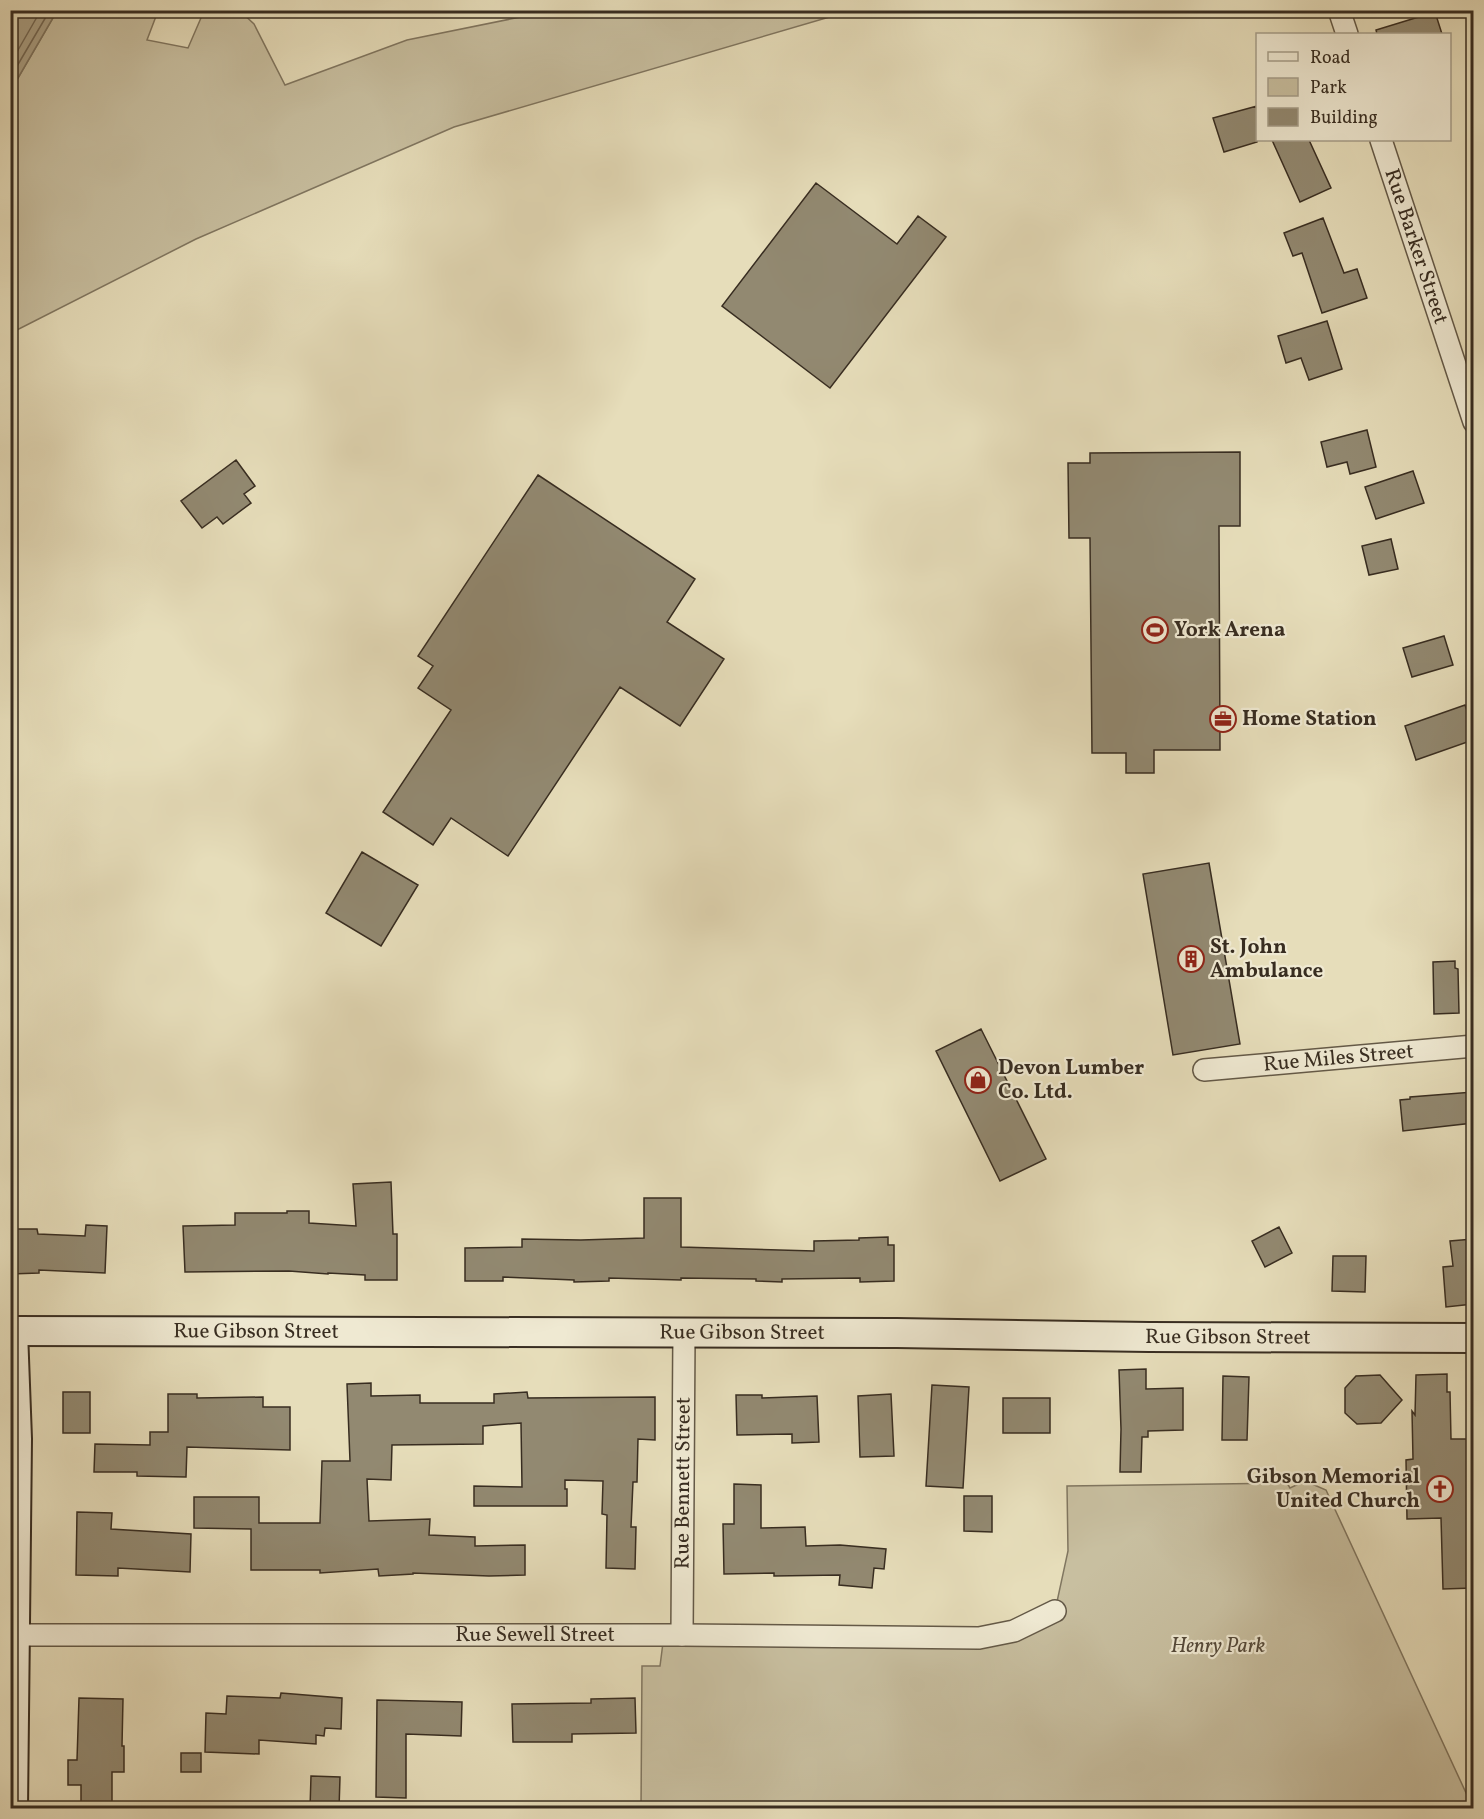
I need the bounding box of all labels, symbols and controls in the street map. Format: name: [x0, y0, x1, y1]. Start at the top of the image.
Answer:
legend: [1256, 33, 1451, 141]
text: Road: [1310, 46, 1351, 71]
text: Park: [1310, 76, 1347, 101]
text: Building: [1310, 106, 1378, 131]
street label: Rue Barker Street: [1377, 165, 1455, 328]
sports icon: York Arena: [1140, 615, 1170, 645]
place label: York Arena: [1174, 616, 1285, 645]
office icon: Home Station: [1208, 704, 1238, 734]
place label: Home Station: [1242, 705, 1377, 734]
place label: St. John Ambulance: [1210, 933, 1323, 986]
building icon: St. John Ambulance: [1176, 944, 1206, 974]
street label: Rue Miles Street: [1262, 1037, 1415, 1079]
place label: Devon Lumber Co. Ltd.: [998, 1054, 1144, 1107]
shop icon: Devon Lumber Co. Ltd.: [963, 1065, 993, 1095]
street label: Rue Gibson Street: [173, 1317, 339, 1346]
street label: Rue Gibson Street: [659, 1318, 825, 1347]
street label: Rue Gibson Street: [1145, 1322, 1311, 1352]
street label: Rue Bennett Street: [668, 1397, 698, 1569]
place label: Gibson Memorial United Church: [1247, 1463, 1420, 1516]
church icon: Gibson Memorial United Church: [1425, 1474, 1455, 1504]
street label: Rue Sewell Street: [455, 1621, 615, 1650]
park label: Henry Park: [1171, 1632, 1266, 1661]

